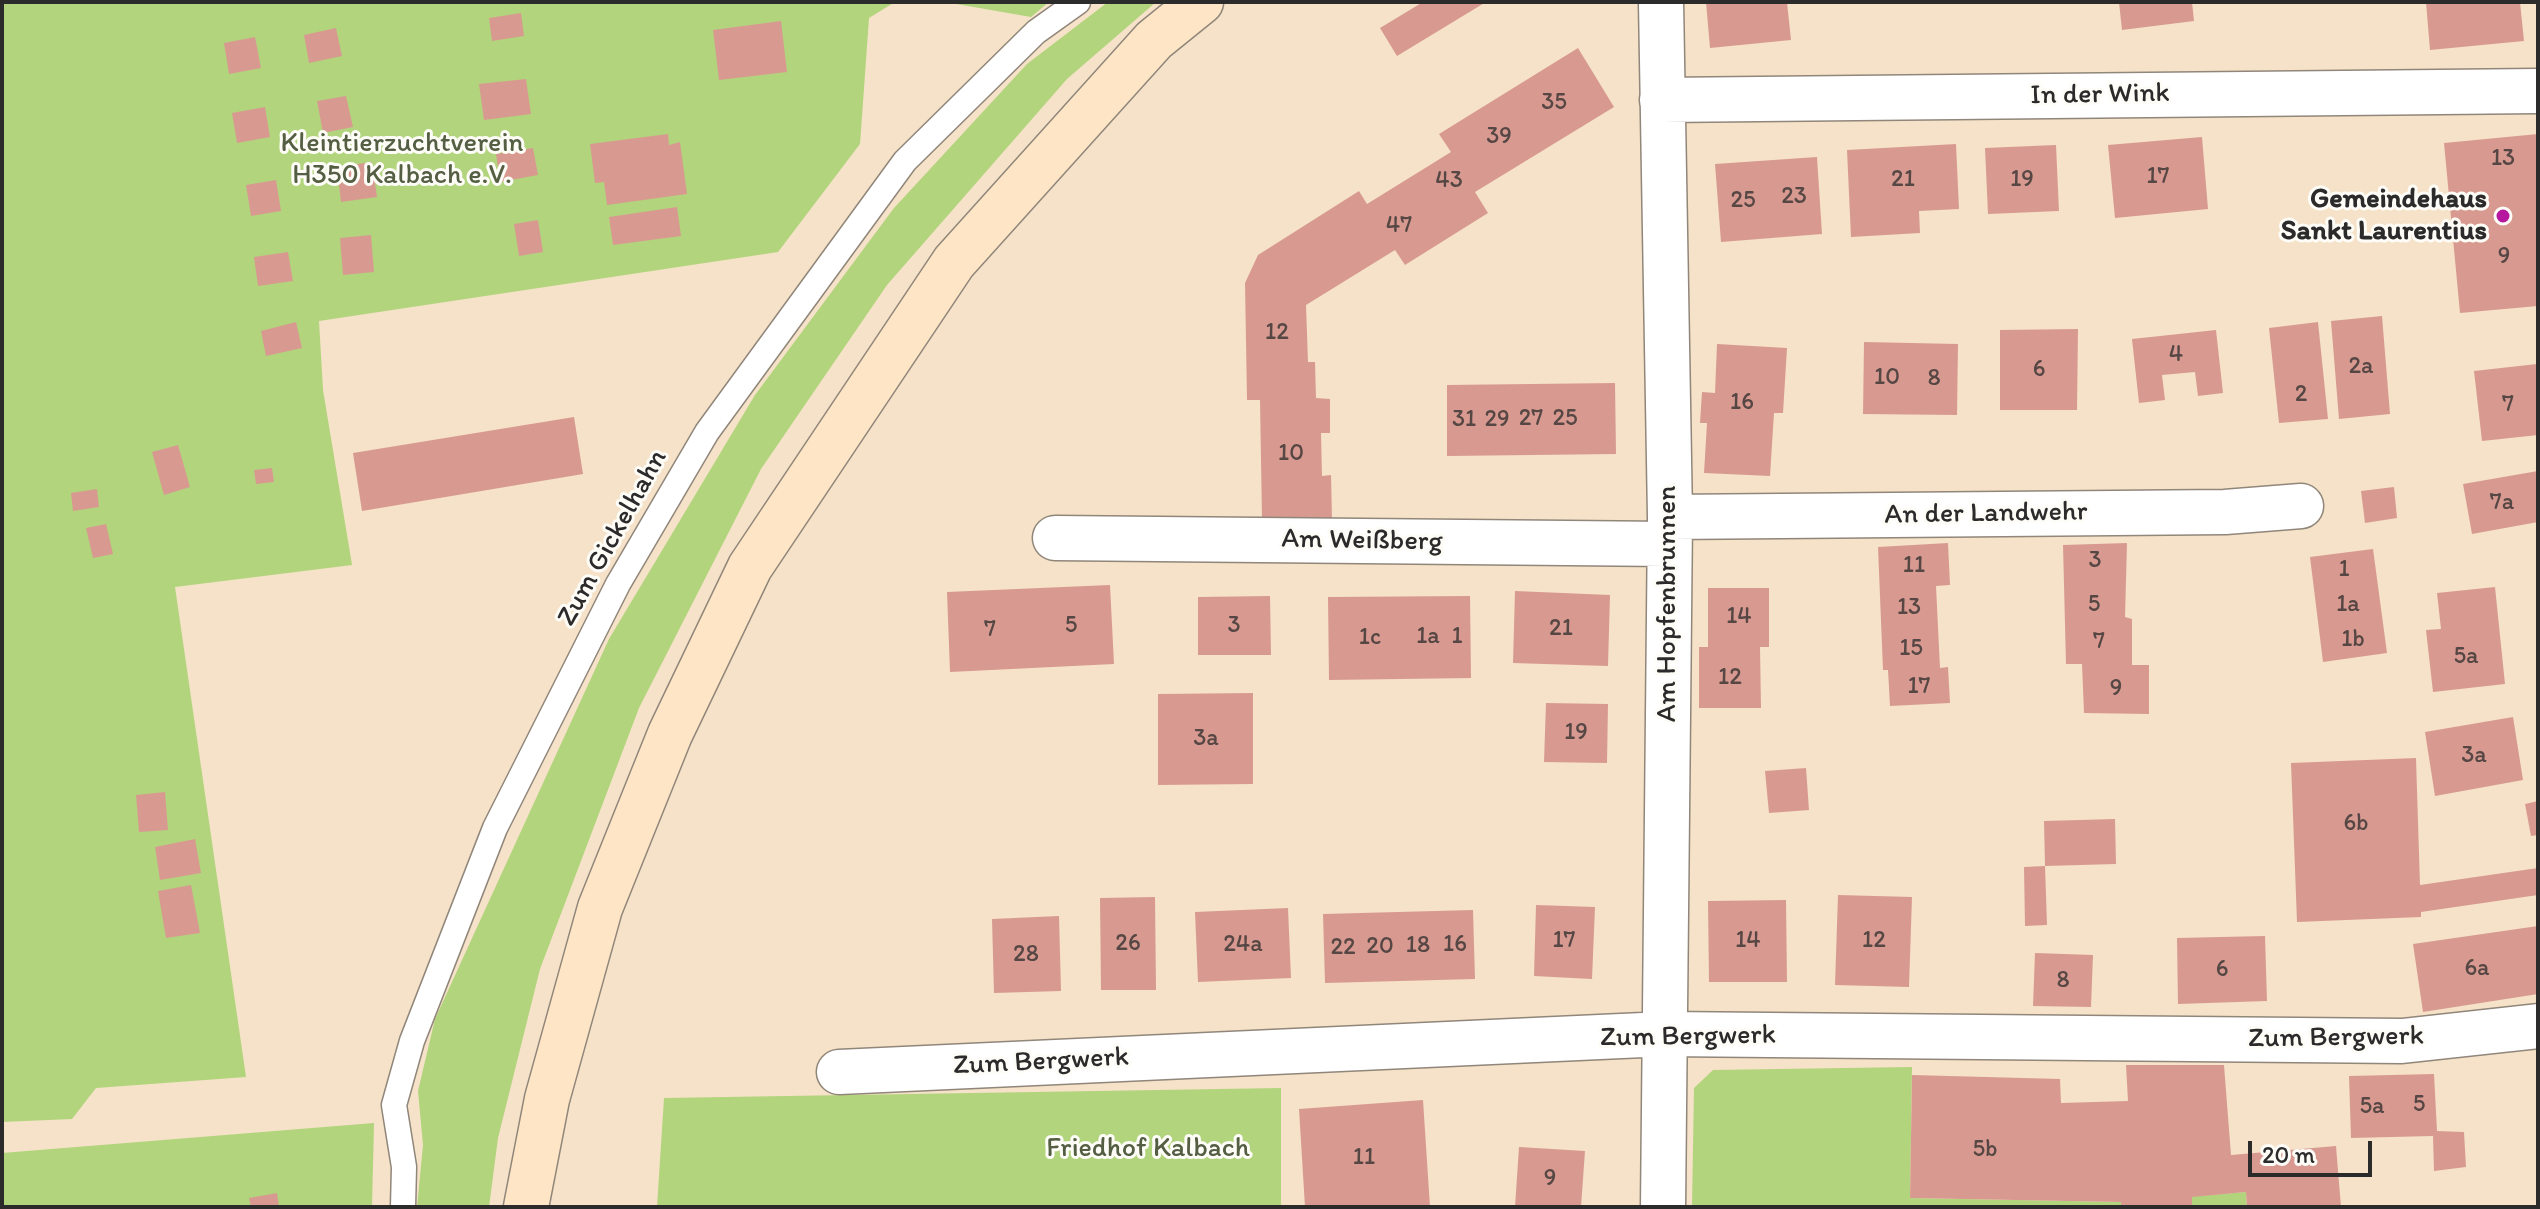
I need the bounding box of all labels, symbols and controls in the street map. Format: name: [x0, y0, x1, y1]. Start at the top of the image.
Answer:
street label: In der Wink: [2030, 77, 2170, 113]
house number: 35: [1541, 89, 1567, 117]
house number: 39: [1486, 123, 1512, 151]
park label: Kleintierzuchtverein H350 Kalbach e.V.: [280, 127, 524, 193]
house number: 13: [2491, 145, 2515, 173]
house number: 17: [2146, 163, 2170, 191]
house number: 21: [1891, 166, 1915, 194]
house number: 19: [2010, 166, 2034, 194]
house number: 43: [1435, 167, 1463, 195]
house number: 23: [1781, 183, 1807, 211]
place label: Gemeindehaus Sankt Laurentius: [2281, 183, 2487, 249]
house number: 25: [1730, 187, 1756, 215]
marker: Gemeindehaus Sankt Laurentius: [2494, 207, 2512, 225]
house number: 47: [1386, 212, 1412, 240]
house number: 9: [2498, 243, 2510, 271]
house number: 12: [1265, 319, 1289, 347]
house number: 4: [2169, 341, 2183, 369]
house number: 2a: [2348, 353, 2374, 381]
house number: 6: [2033, 356, 2045, 384]
house number: 10: [1874, 364, 1900, 392]
house number: 8: [1927, 365, 1941, 393]
house number: 2: [2295, 381, 2307, 409]
house number: 16: [1730, 389, 1754, 417]
house number: 7: [2502, 391, 2514, 419]
house number: 27: [1519, 405, 1543, 433]
house number: 25: [1552, 405, 1578, 433]
house number: 31: [1452, 406, 1476, 434]
house number: 29: [1484, 406, 1510, 434]
house number: 10: [1278, 440, 1304, 468]
street label: Zum Gickelhahn: [551, 444, 675, 632]
street label: Am Hopfenbrunnen: [1651, 486, 1685, 722]
house number: 7a: [2490, 489, 2514, 517]
street label: An der Landwehr: [1884, 495, 2088, 533]
street label: Am Weißberg: [1281, 523, 1443, 559]
house number: 3: [2088, 547, 2102, 575]
house number: 11: [1903, 552, 1925, 580]
house number: 1: [2338, 556, 2350, 584]
house number: 5: [2088, 591, 2100, 619]
house number: 1a: [2336, 591, 2360, 619]
house number: 13: [1897, 594, 1921, 622]
house number: 14: [1726, 603, 1752, 631]
house number: 5: [1065, 612, 1077, 640]
house number: 3: [1227, 612, 1241, 640]
house number: 21: [1549, 615, 1573, 643]
house number: 7: [984, 616, 996, 644]
house number: 1a: [1416, 623, 1440, 651]
house number: 1: [1451, 623, 1463, 651]
house number: 1c: [1359, 624, 1381, 652]
house number: 1b: [2341, 626, 2365, 654]
house number: 7: [2093, 628, 2105, 656]
house number: 15: [1899, 635, 1923, 663]
house number: 5a: [2453, 643, 2479, 671]
house number: 12: [1718, 664, 1742, 692]
house number: 17: [1907, 673, 1931, 701]
house number: 9: [2110, 675, 2122, 703]
house number: 19: [1564, 719, 1588, 747]
house number: 3a: [1193, 725, 1219, 753]
house number: 3a: [2461, 742, 2487, 770]
house number: 6b: [2343, 810, 2369, 838]
house number: 17: [1552, 927, 1576, 955]
house number: 14: [1735, 927, 1761, 955]
house number: 12: [1862, 927, 1886, 955]
house number: 26: [1115, 930, 1141, 958]
house number: 24a: [1223, 931, 1263, 959]
house number: 16: [1443, 931, 1467, 959]
house number: 18: [1406, 932, 1430, 960]
house number: 20: [1366, 933, 1394, 961]
house number: 22: [1330, 934, 1356, 962]
house number: 28: [1013, 941, 1039, 969]
house number: 6a: [2464, 955, 2490, 983]
house number: 6: [2216, 956, 2228, 984]
house number: 8: [2056, 967, 2070, 995]
street label: Zum Bergwerk: [1600, 1019, 1776, 1055]
street label: Zum Bergwerk: [2248, 1020, 2424, 1056]
street label: Zum Bergwerk: [952, 1041, 1130, 1083]
house number: 5: [2413, 1091, 2425, 1119]
house number: 5a: [2359, 1093, 2385, 1121]
scale bar: [2252, 1125, 2376, 1175]
park label: Friedhof Kalbach: [1046, 1132, 1250, 1166]
house number: 5b: [1972, 1136, 1998, 1164]
text: 20 m: [2262, 1140, 2315, 1169]
house number: 11: [1353, 1144, 1375, 1172]
house number: 9: [1544, 1165, 1556, 1193]

